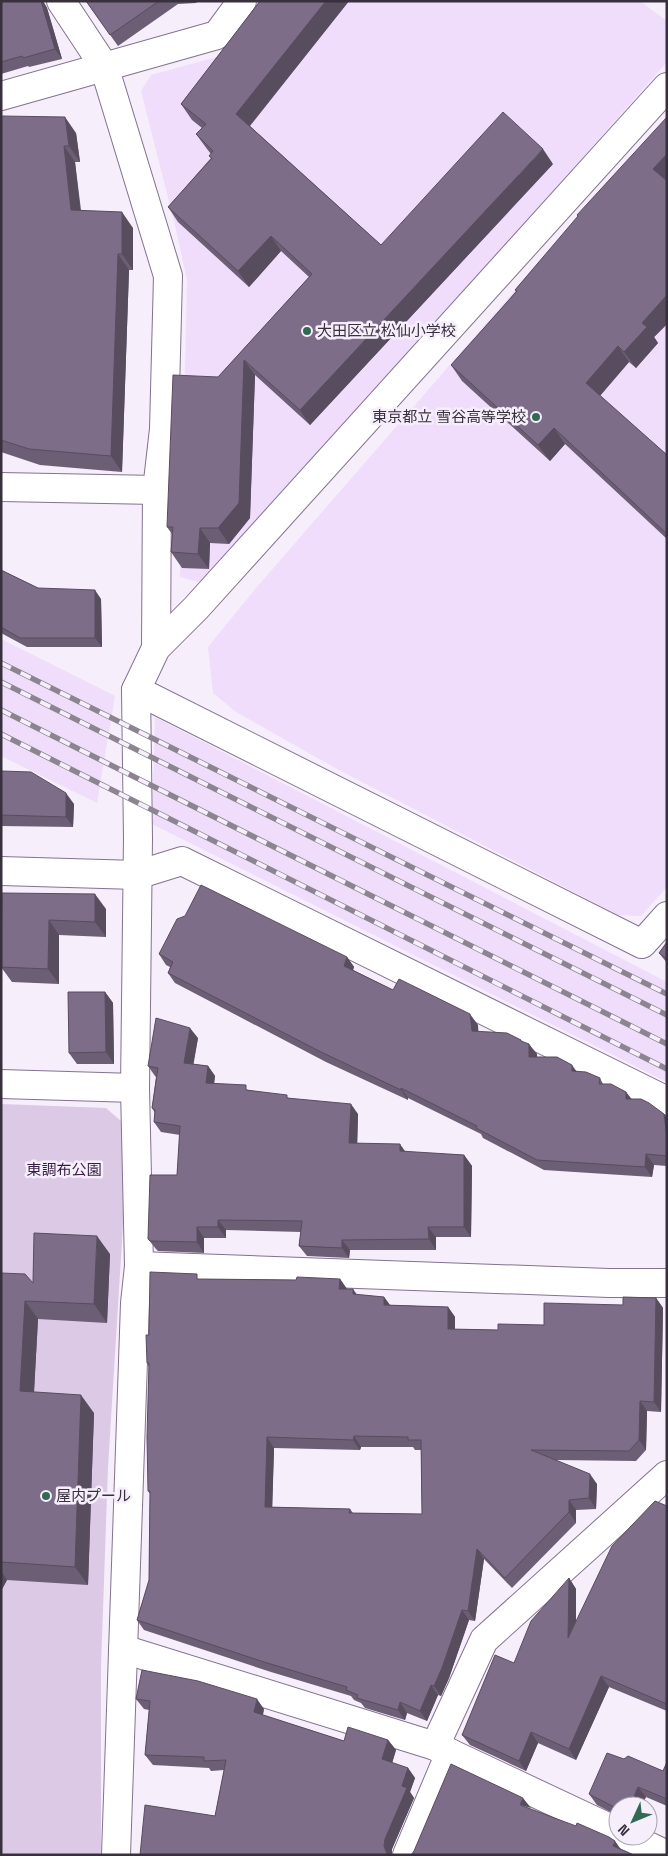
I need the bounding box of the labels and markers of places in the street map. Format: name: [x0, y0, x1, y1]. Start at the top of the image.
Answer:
place label: 大田区立 松仙小学校: [317, 321, 456, 340]
marker: 大田区立 松仙小学校: [301, 325, 313, 337]
place label: 東京都立 雪谷高等学校: [372, 407, 526, 426]
marker: 東京都立 雪谷高等学校: [530, 411, 542, 423]
place label: 屋内プール: [56, 1486, 131, 1505]
marker: 屋内プール: [40, 1490, 52, 1502]

